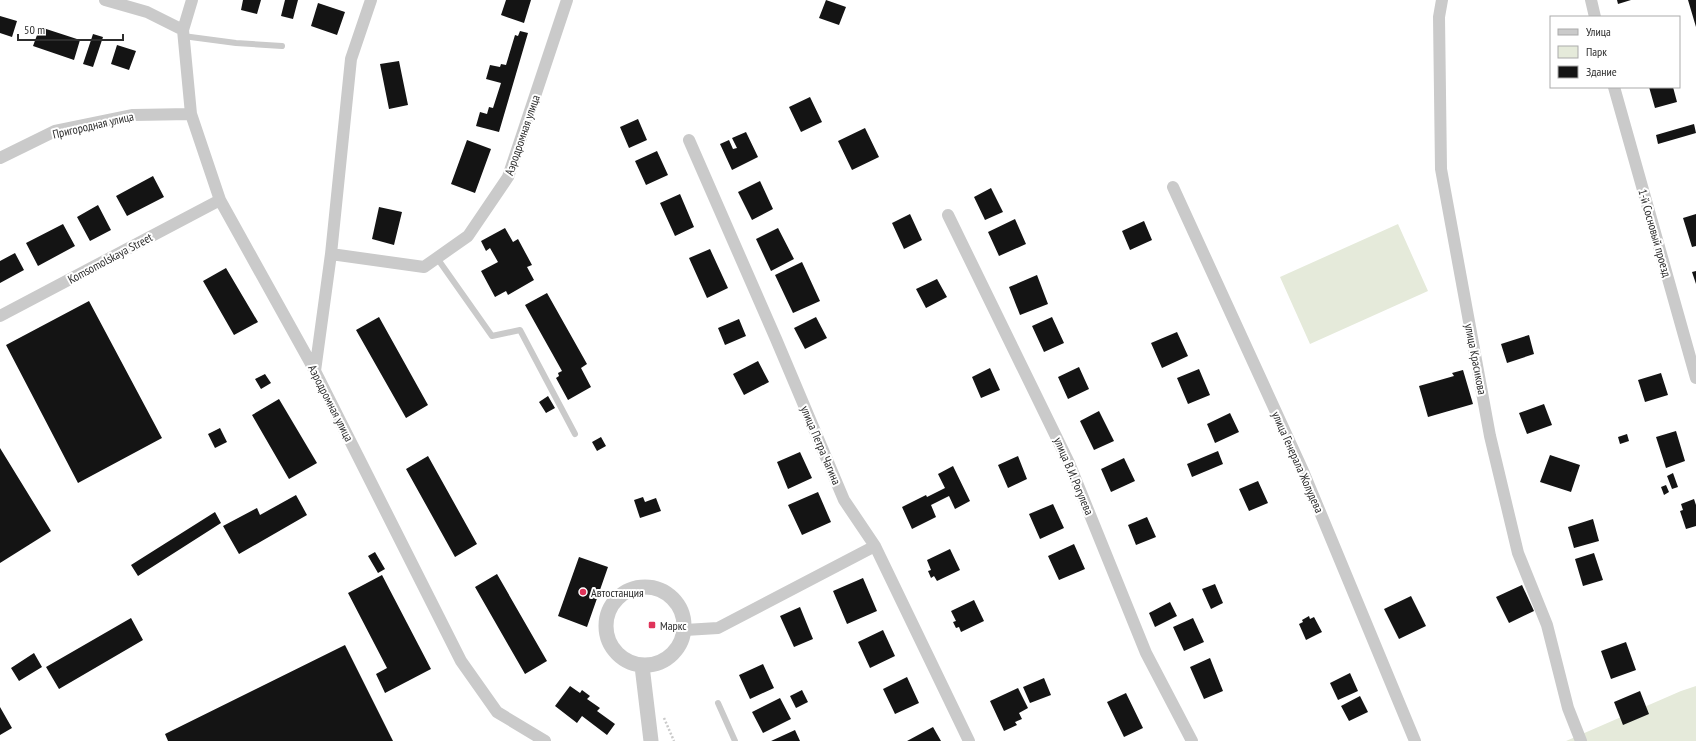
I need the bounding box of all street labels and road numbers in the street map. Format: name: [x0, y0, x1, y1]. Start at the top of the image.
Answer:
street label: Аэродромная улица: [501, 93, 543, 177]
street label: Пригородная улица: [51, 108, 135, 142]
street label: 1-й Сосновый проезд: [1635, 187, 1675, 279]
street label: Komsomolskaya Street: [65, 229, 155, 287]
street label: улица Красикова: [1462, 322, 1490, 396]
street label: Аэродромная улица: [305, 362, 357, 444]
street label: улица Петра Чагина: [798, 403, 844, 487]
street label: улица Генерала Жолудева: [1269, 409, 1327, 515]
street label: улица В.И. Рогулева: [1051, 435, 1097, 517]

